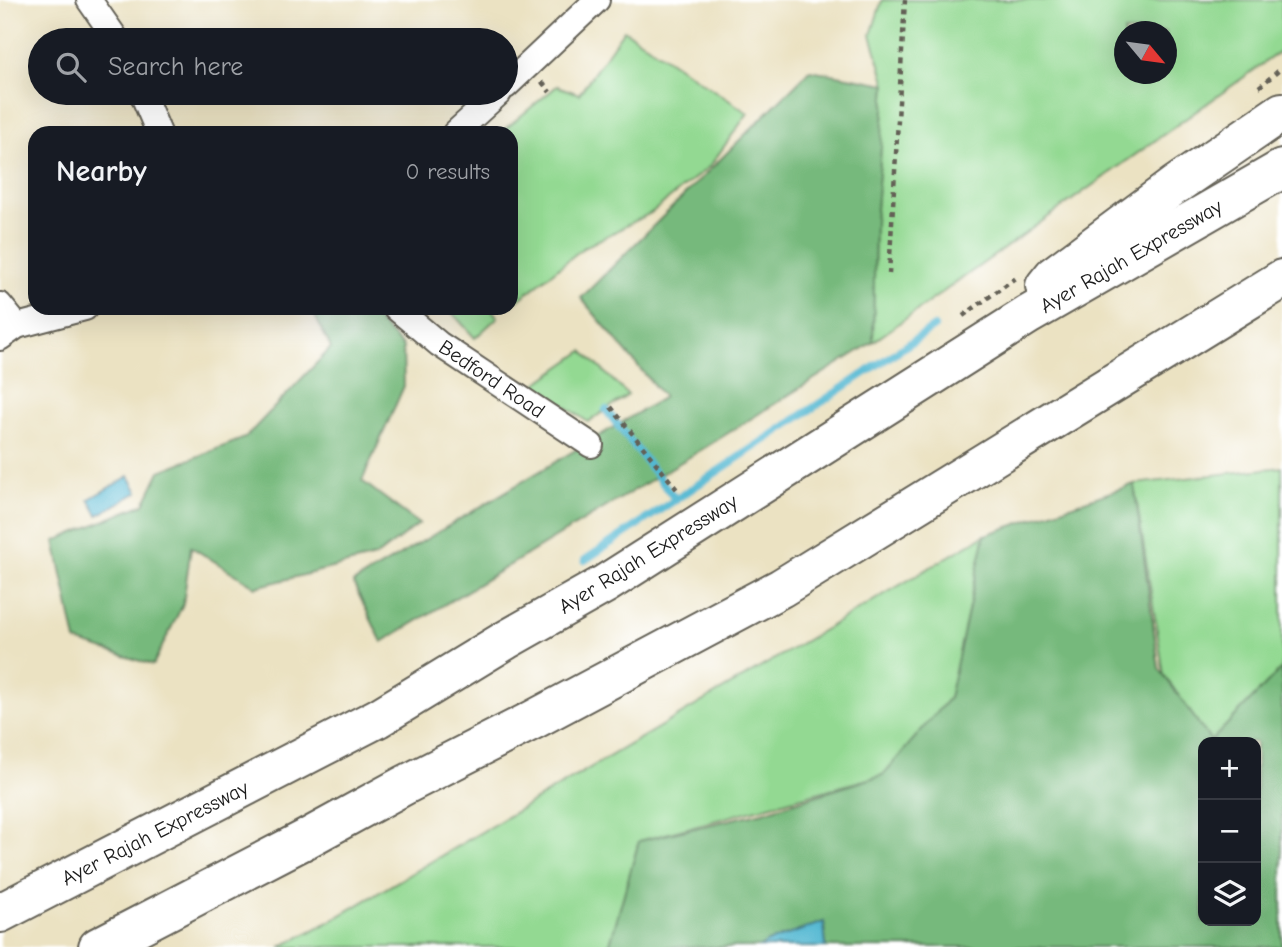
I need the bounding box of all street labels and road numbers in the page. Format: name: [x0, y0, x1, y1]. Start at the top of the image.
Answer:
street label: Ayer Rajah Expressway: [1036, 194, 1227, 318]
street label: Bedford Road: [435, 335, 549, 423]
street label: Ayer Rajah Expressway: [554, 489, 742, 619]
street label: Ayer Rajah Expressway: [58, 775, 253, 891]

